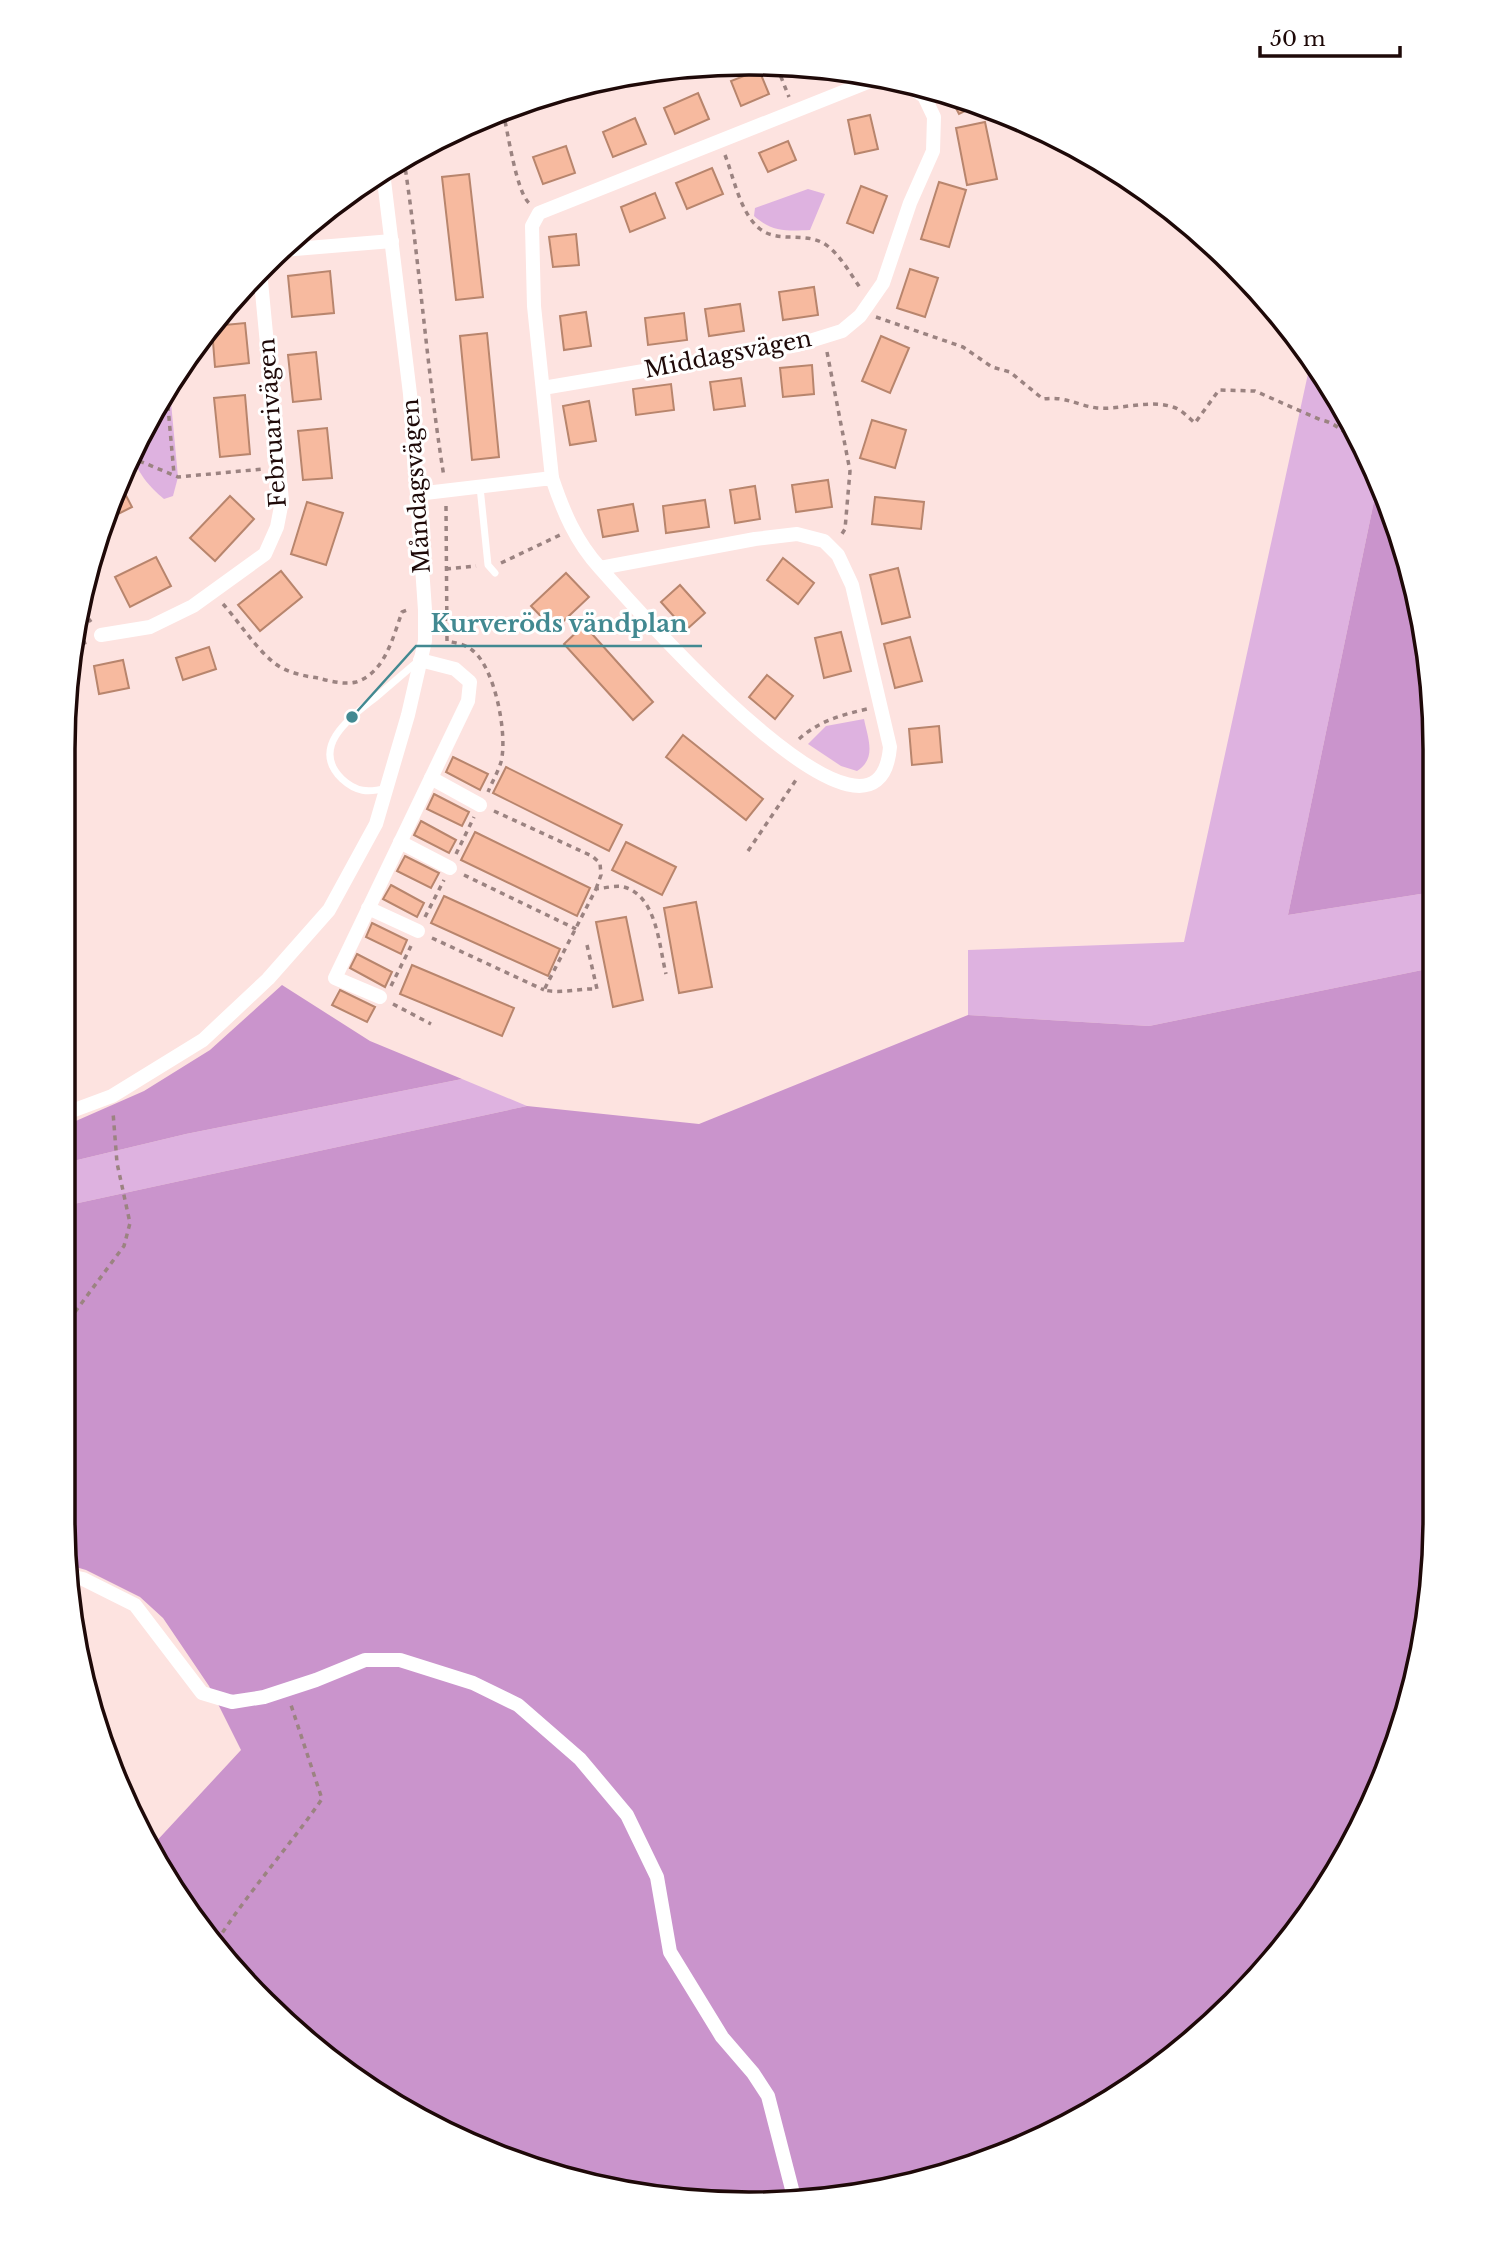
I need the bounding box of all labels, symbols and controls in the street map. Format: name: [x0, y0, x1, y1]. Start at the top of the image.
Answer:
scale bar: [1260, 14, 1400, 58]
text: 50 m: [1270, 26, 1326, 52]
street label: Middagsvägen: [642, 324, 814, 384]
street label: Februarivägen: [252, 337, 292, 509]
street label: Måndagsvägen: [396, 398, 436, 574]
callout: Kurveröds vändplan: [416, 601, 702, 646]
text: Kurveröds vändplan: [430, 609, 688, 638]

